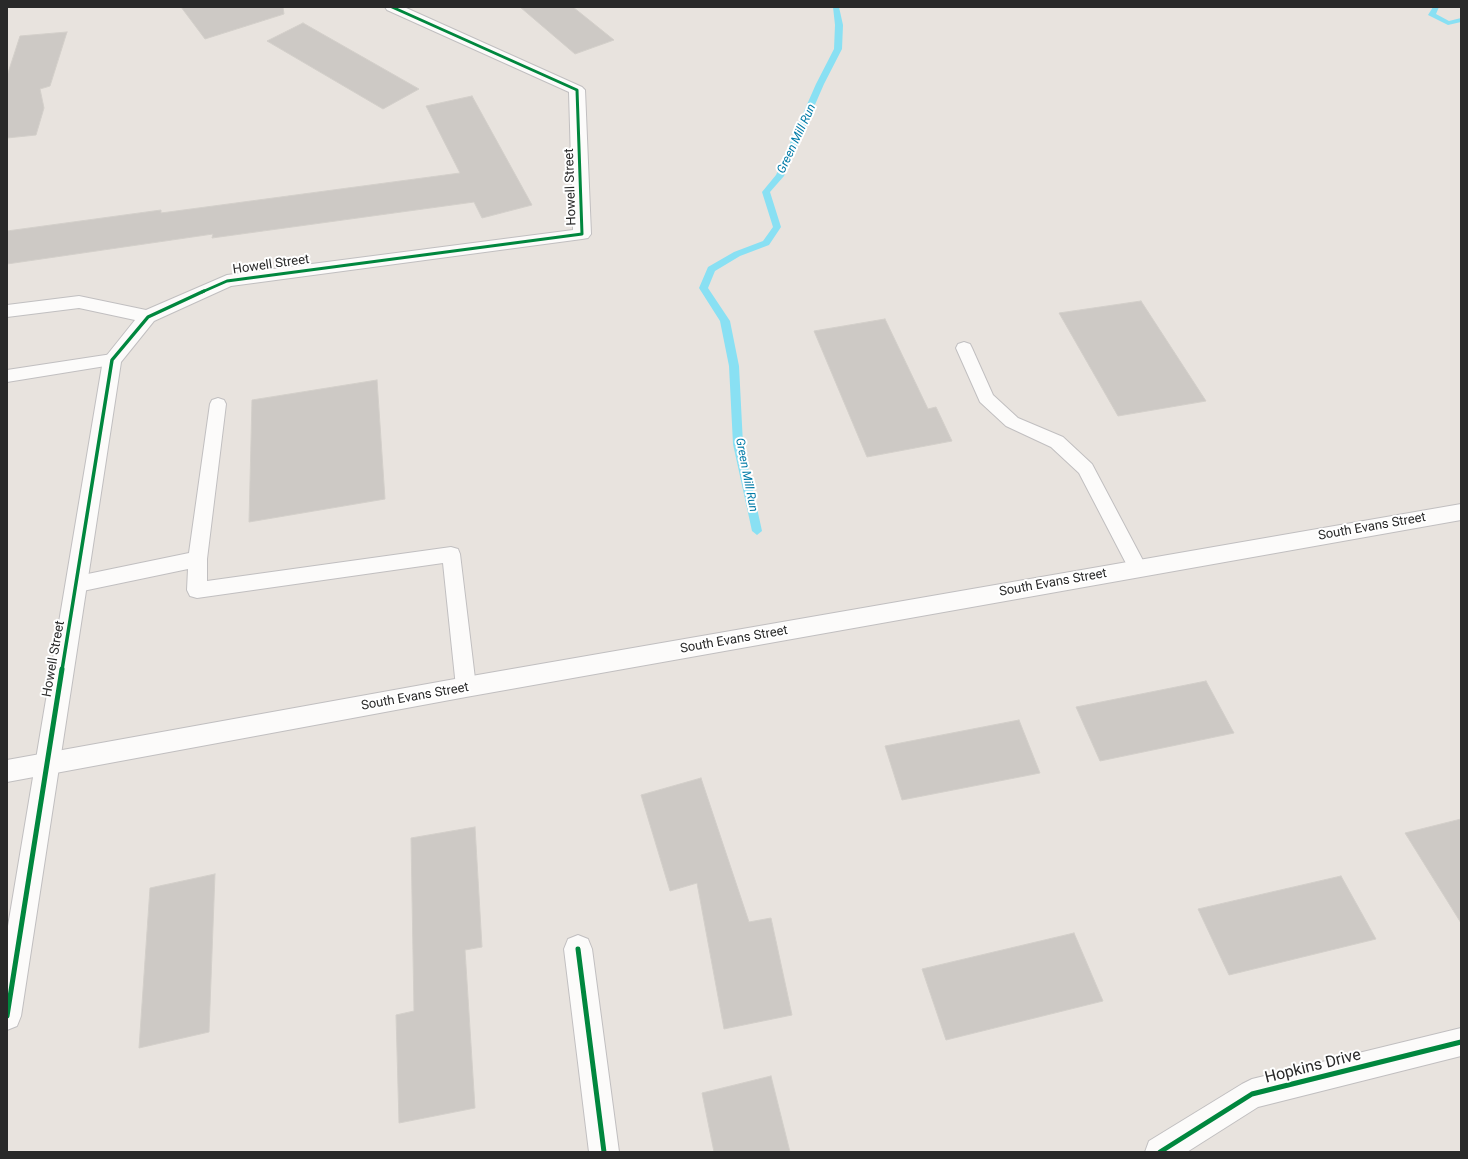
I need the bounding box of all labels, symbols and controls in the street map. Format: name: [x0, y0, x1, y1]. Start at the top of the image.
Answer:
water label: Green Mill Run: [775, 102, 819, 176]
street label: Howell Street: [562, 148, 580, 226]
street label: Howell Street: [232, 252, 310, 278]
water label: Green Mill Run: [732, 437, 760, 513]
street label: South Evans Street: [1317, 510, 1427, 544]
street label: South Evans Street: [998, 566, 1108, 600]
street label: Howell Street: [40, 620, 68, 698]
street label: South Evans Street: [679, 623, 789, 657]
street label: South Evans Street: [360, 680, 470, 714]
street label: Hopkins Drive: [1263, 1046, 1363, 1088]

